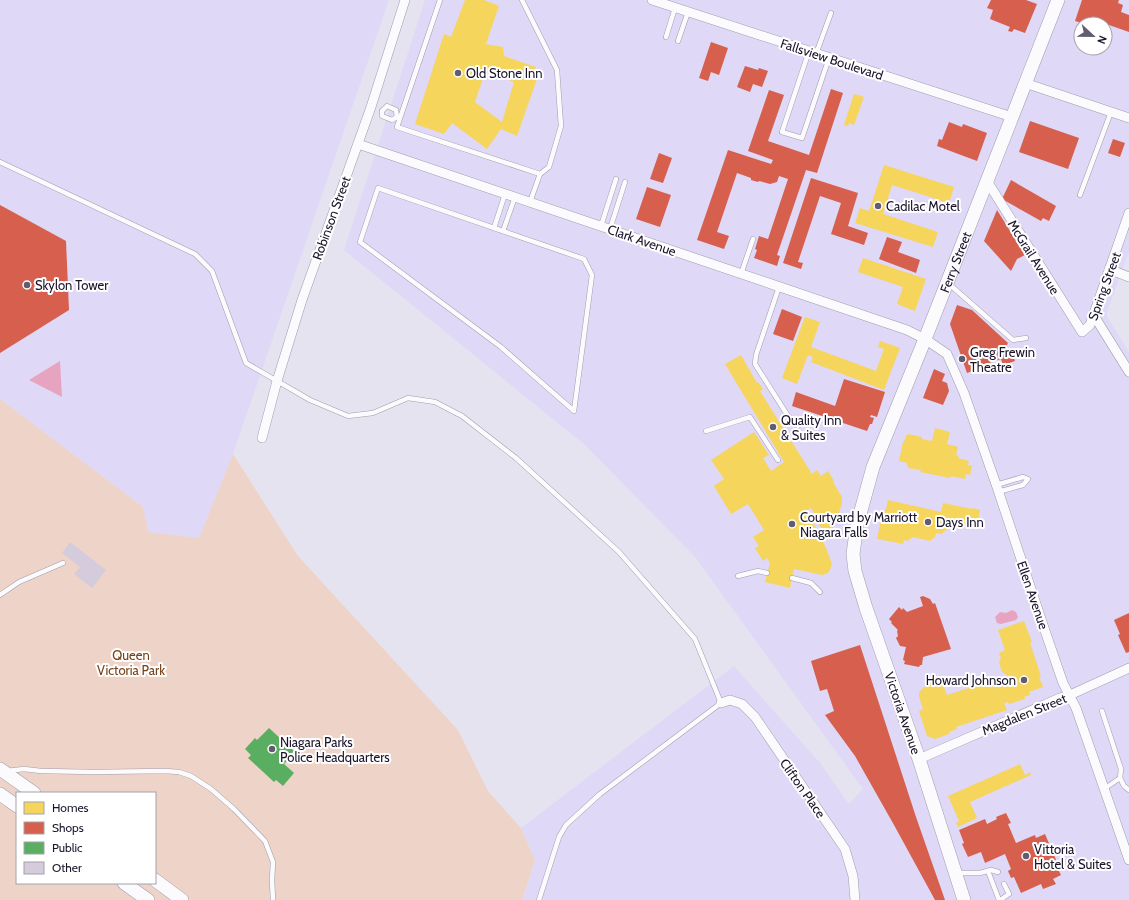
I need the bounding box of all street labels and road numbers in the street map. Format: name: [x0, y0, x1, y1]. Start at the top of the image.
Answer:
street label: Fallsview Boulevard: [779, 35, 885, 83]
street label: Robinson Street: [308, 173, 354, 262]
street label: McGrail Avenue: [1005, 217, 1063, 298]
street label: Clark Avenue: [606, 221, 679, 259]
street label: Ferry Street: [936, 229, 975, 295]
street label: Spring Street: [1084, 249, 1124, 322]
street label: Ellen Avenue: [1014, 559, 1052, 632]
street label: Victoria Avenue: [881, 670, 925, 757]
street label: Magdalen Street: [979, 690, 1069, 738]
street label: Clifton Place: [777, 755, 830, 821]

